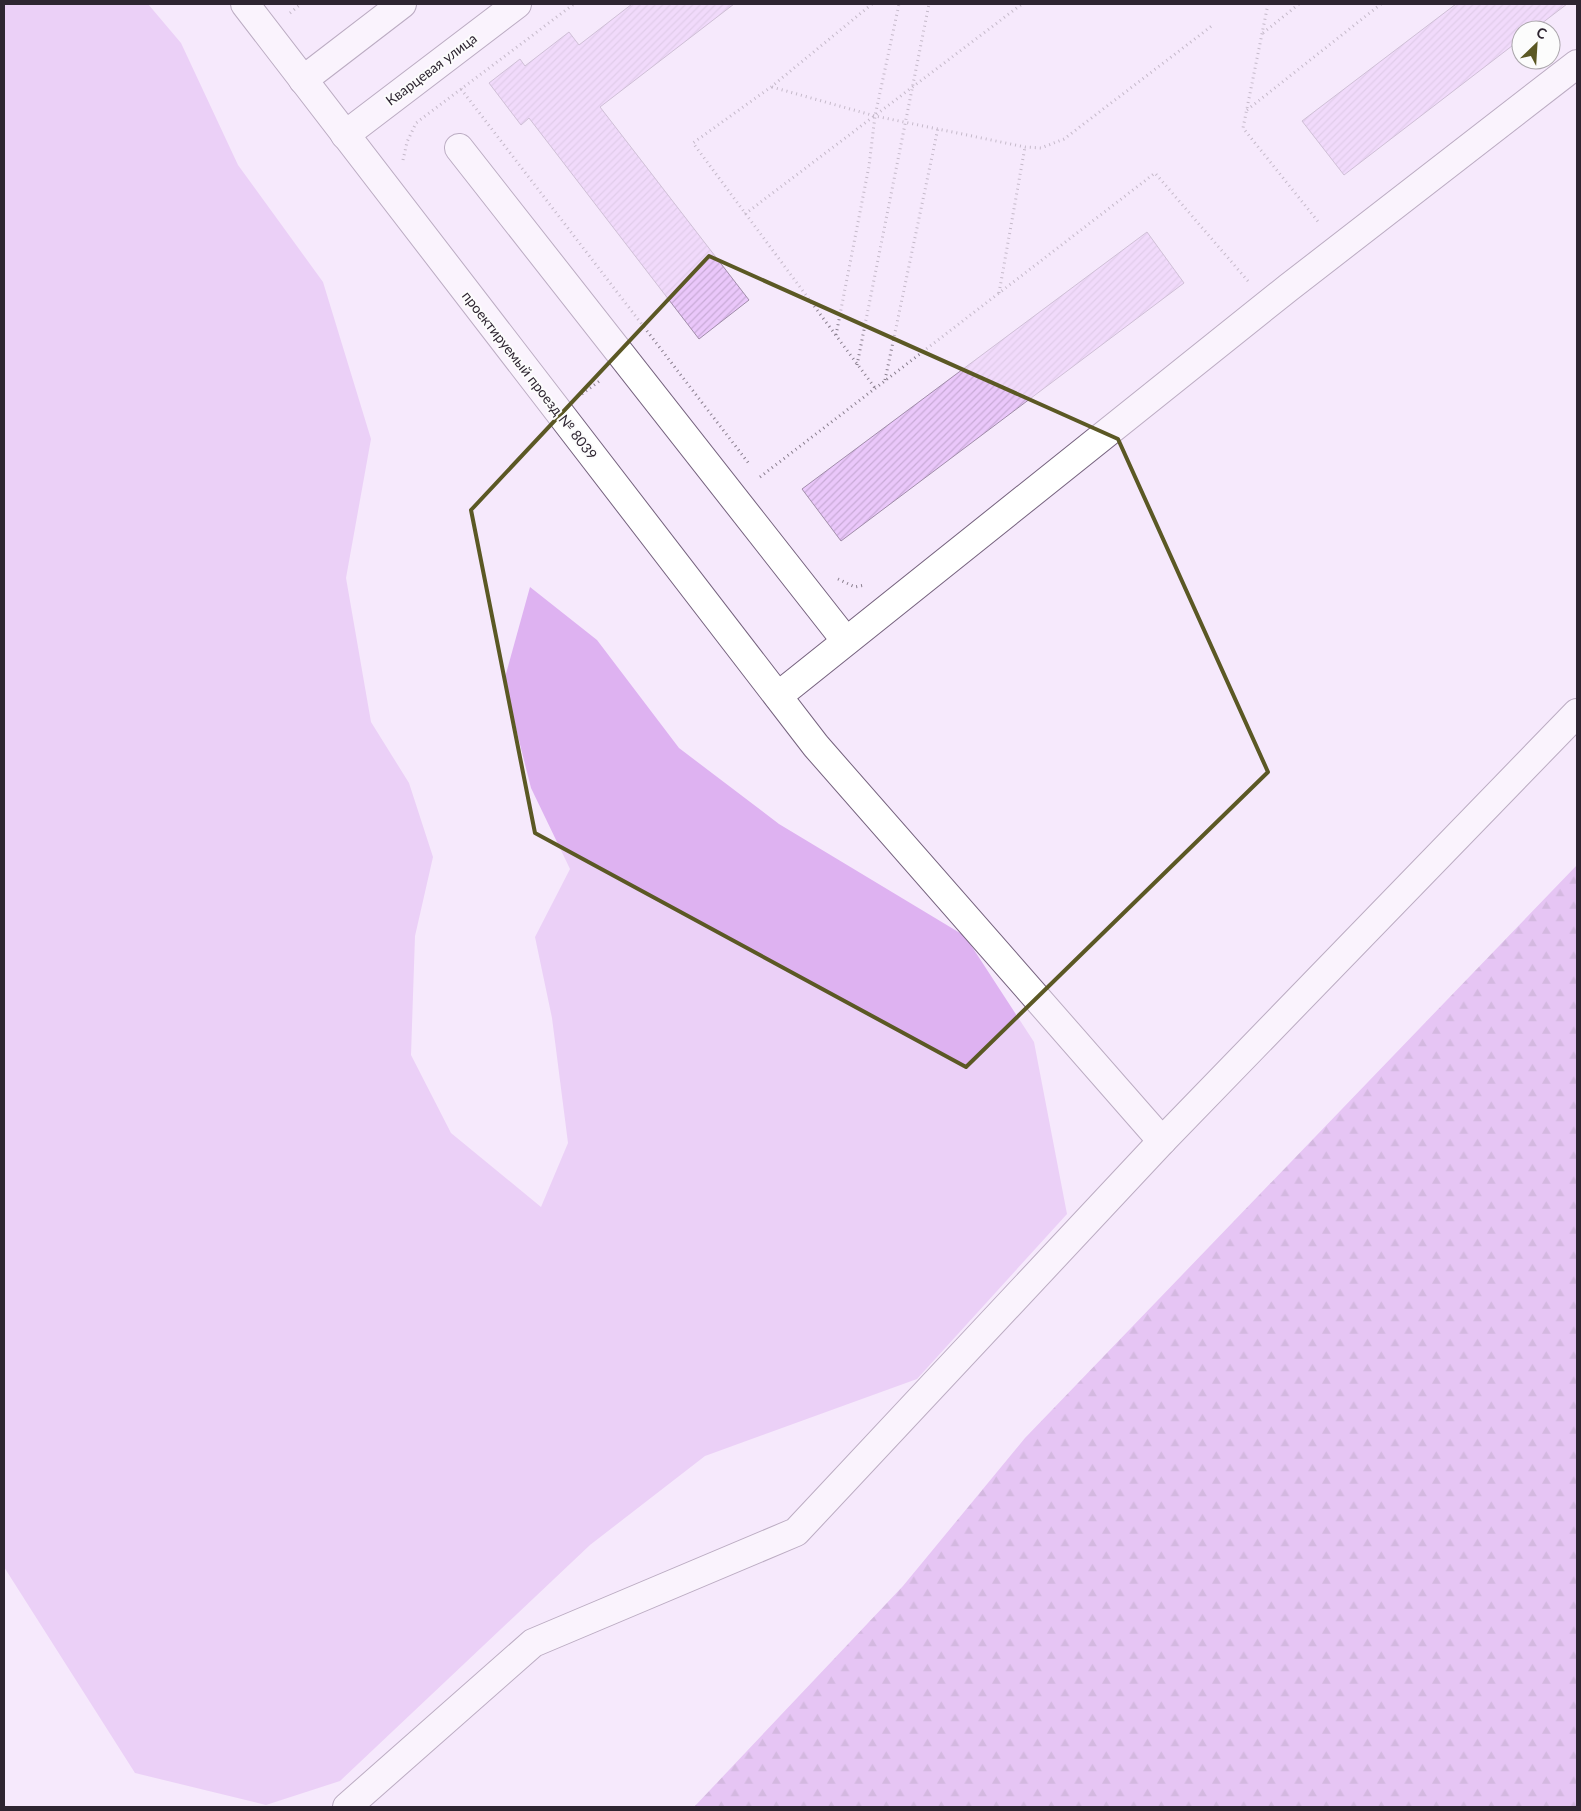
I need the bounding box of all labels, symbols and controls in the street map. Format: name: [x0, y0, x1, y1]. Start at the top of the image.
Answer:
north arrow: [1511, 20, 1561, 70]
text: С: [1534, 23, 1550, 43]
street label: Кварцевая улица: [382, 29, 480, 109]
street label: проектируемый проезд № 8039: [459, 287, 601, 463]

